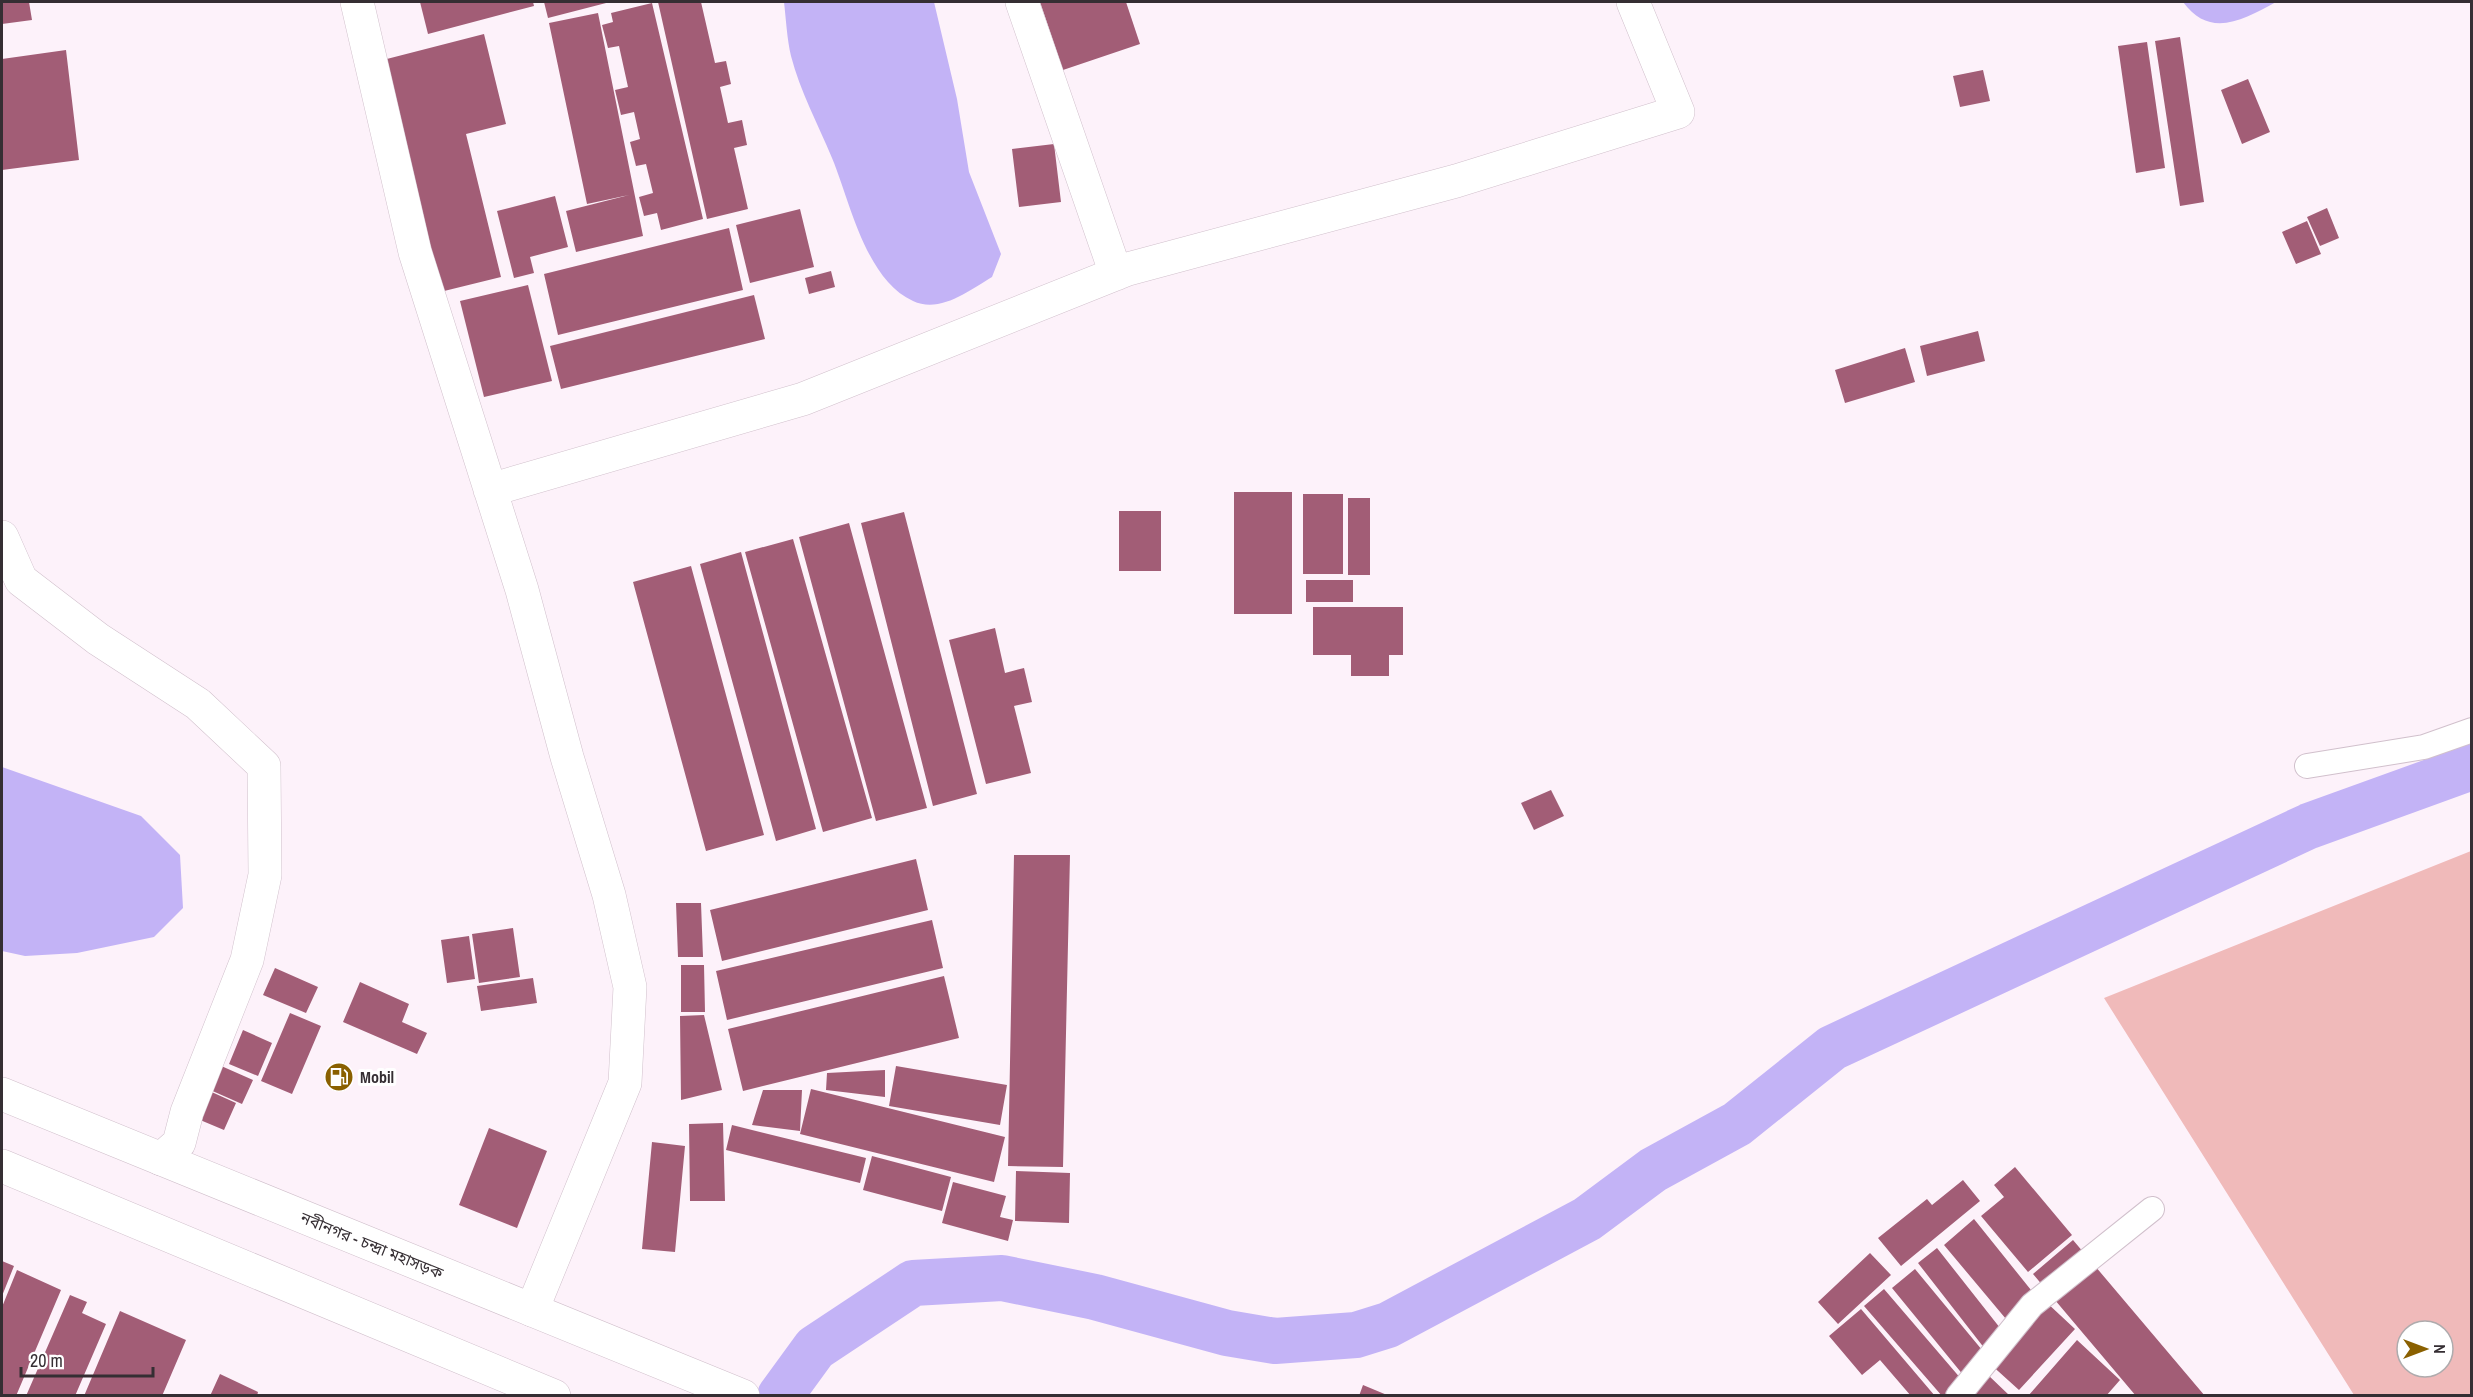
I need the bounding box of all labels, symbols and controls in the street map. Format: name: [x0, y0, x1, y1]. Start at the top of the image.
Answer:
fuel station icon: Mobil: [323, 1061, 355, 1093]
place label: Mobil: [360, 1066, 394, 1088]
street label: নবীনগর - চন্দ্রা মহাসড়ক: [297, 1206, 448, 1284]
north arrow: [2395, 1319, 2455, 1379]
scale bar: [21, 1340, 153, 1378]
text: N: [2429, 1344, 2451, 1354]
text: 20 m: [30, 1348, 63, 1373]

